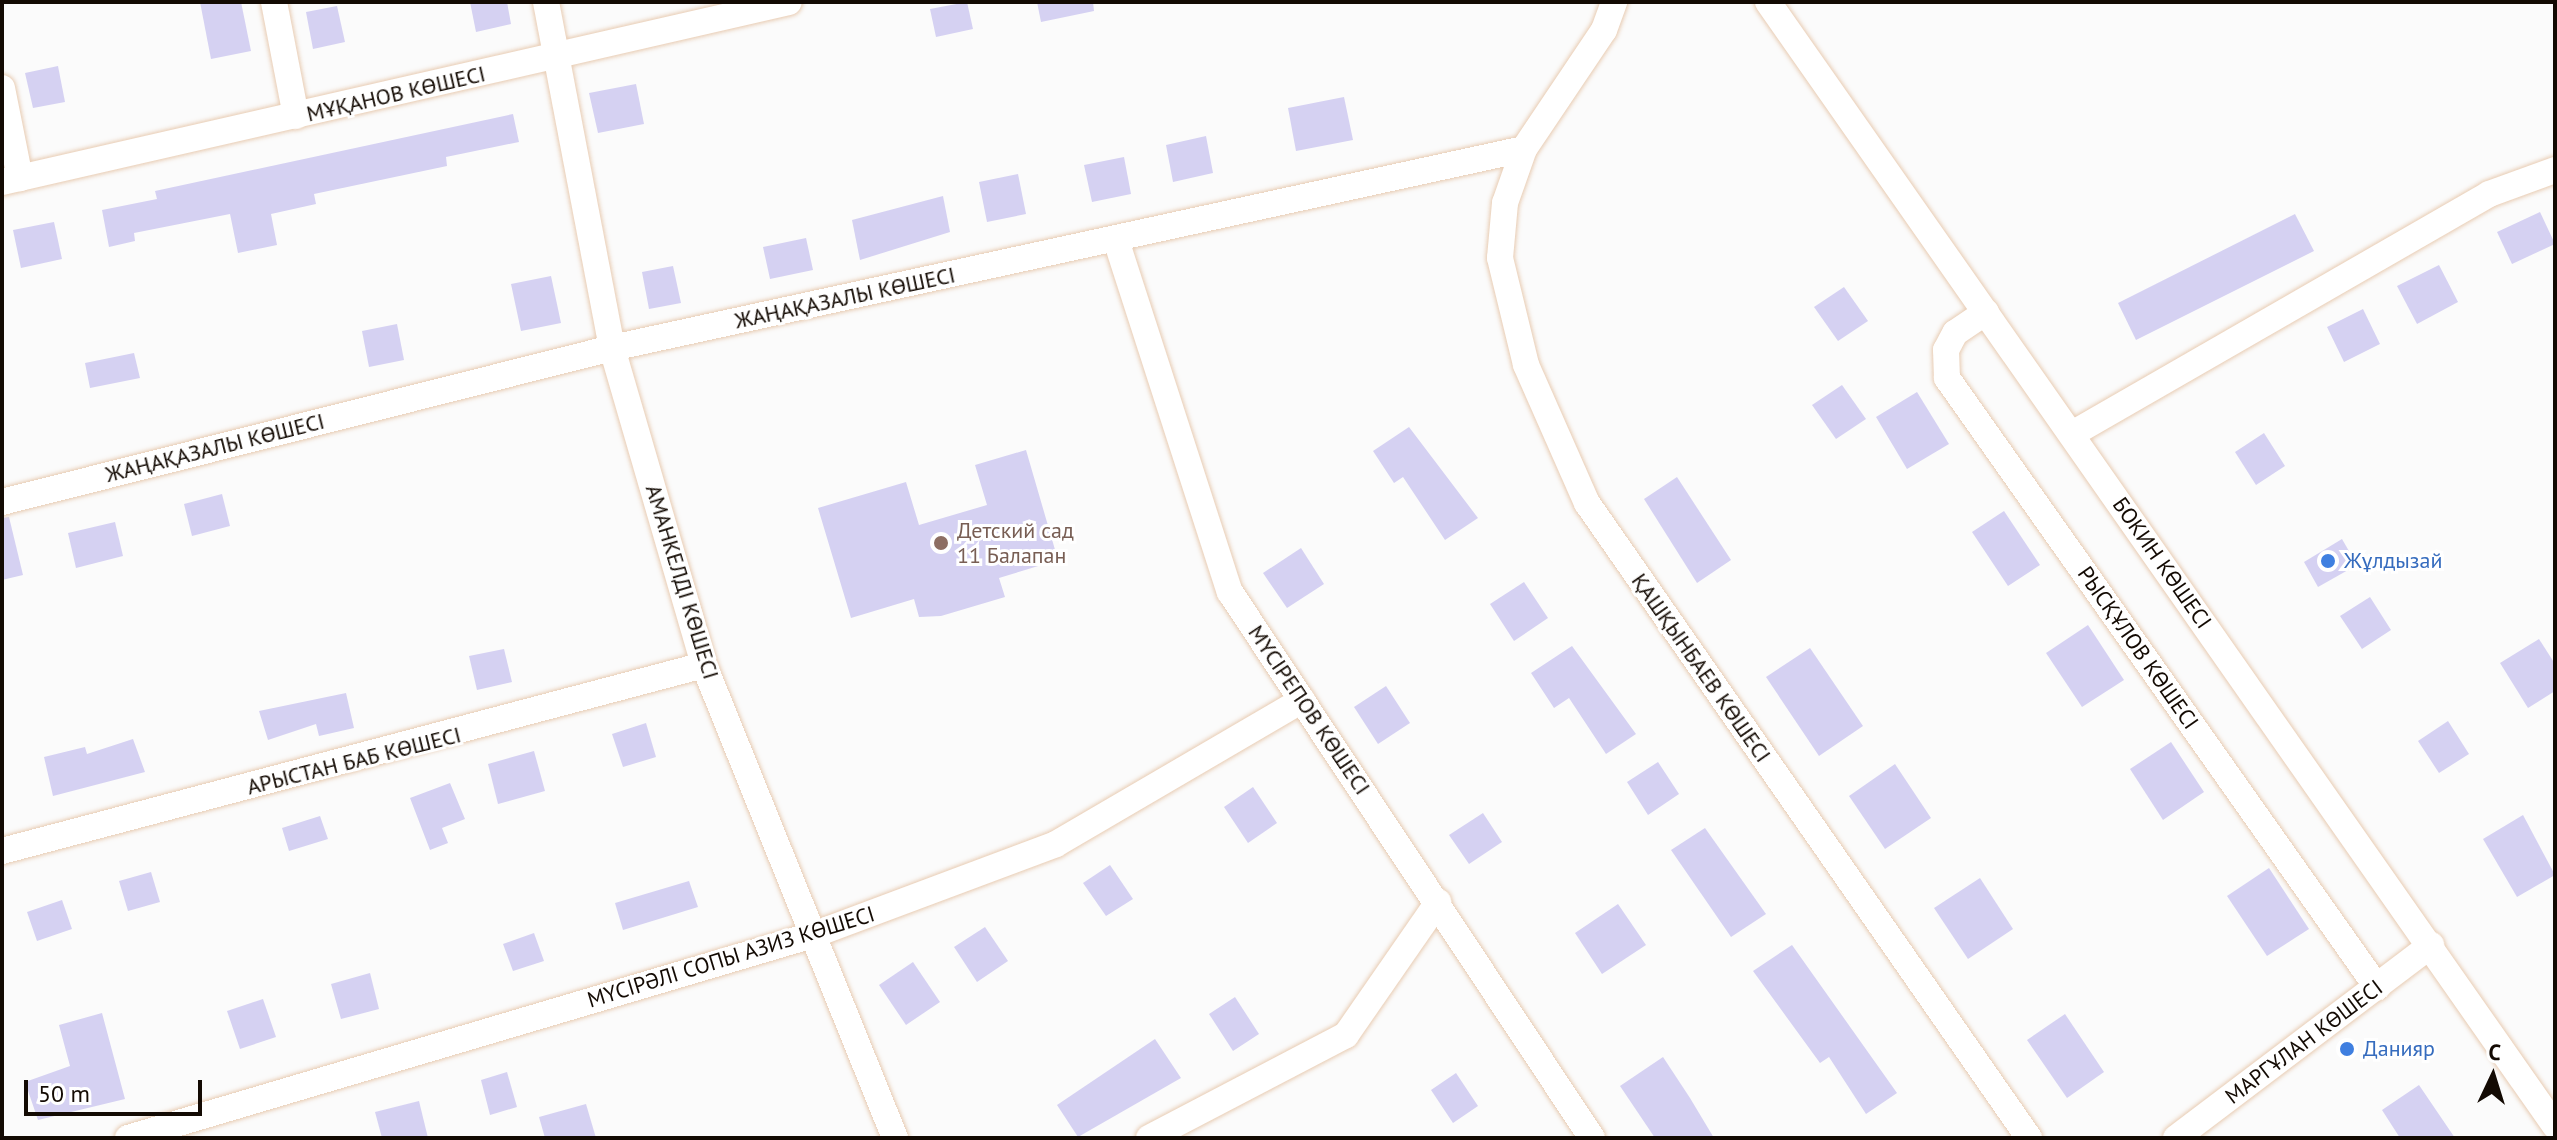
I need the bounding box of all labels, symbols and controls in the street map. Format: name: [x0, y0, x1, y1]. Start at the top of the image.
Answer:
street label: МҰҚАНОВ КӨШЕСІ: [304, 61, 488, 127]
street label: ЖАҢАҚАЗАЛЫ КӨШЕСІ: [732, 262, 958, 334]
street label: ЖАҢАҚАЗАЛЫ КӨШЕСІ: [103, 408, 327, 488]
street label: АМАНКЕЛДІ КӨШЕСІ: [640, 482, 724, 682]
street label: БОКИН КӨШЕСІ: [2107, 492, 2217, 634]
place label: Детский сад 11 Балапан: [957, 517, 1074, 568]
marker: Детский сад 11 Балапан: [932, 534, 950, 552]
place label: Жұлдызай: [2344, 548, 2442, 574]
marker: Жұлдызай: [2319, 552, 2337, 570]
street label: РЫСҚҰЛОВ КӨШЕСІ: [2072, 562, 2204, 734]
street label: ҚАШҚЫНБАЕВ КӨШЕСІ: [1626, 568, 1776, 768]
street label: МҮСІРЕПОВ КӨШЕСІ: [1243, 620, 1375, 800]
street label: АРЫСТАН БАБ КӨШЕСІ: [244, 722, 464, 800]
street label: МҮСІРӘЛІ СОПЫ АЗИЗ КӨШЕСІ: [584, 901, 878, 1013]
street label: МАРГҰЛАН КӨШЕСІ: [2220, 974, 2388, 1110]
place label: Данияр: [2363, 1036, 2435, 1062]
north arrow: [2453, 1036, 2533, 1116]
text: С: [2488, 1038, 2502, 1066]
marker: Данияр: [2338, 1040, 2356, 1058]
scale bar: [28, 1064, 206, 1114]
text: 50 m: [38, 1078, 90, 1109]

